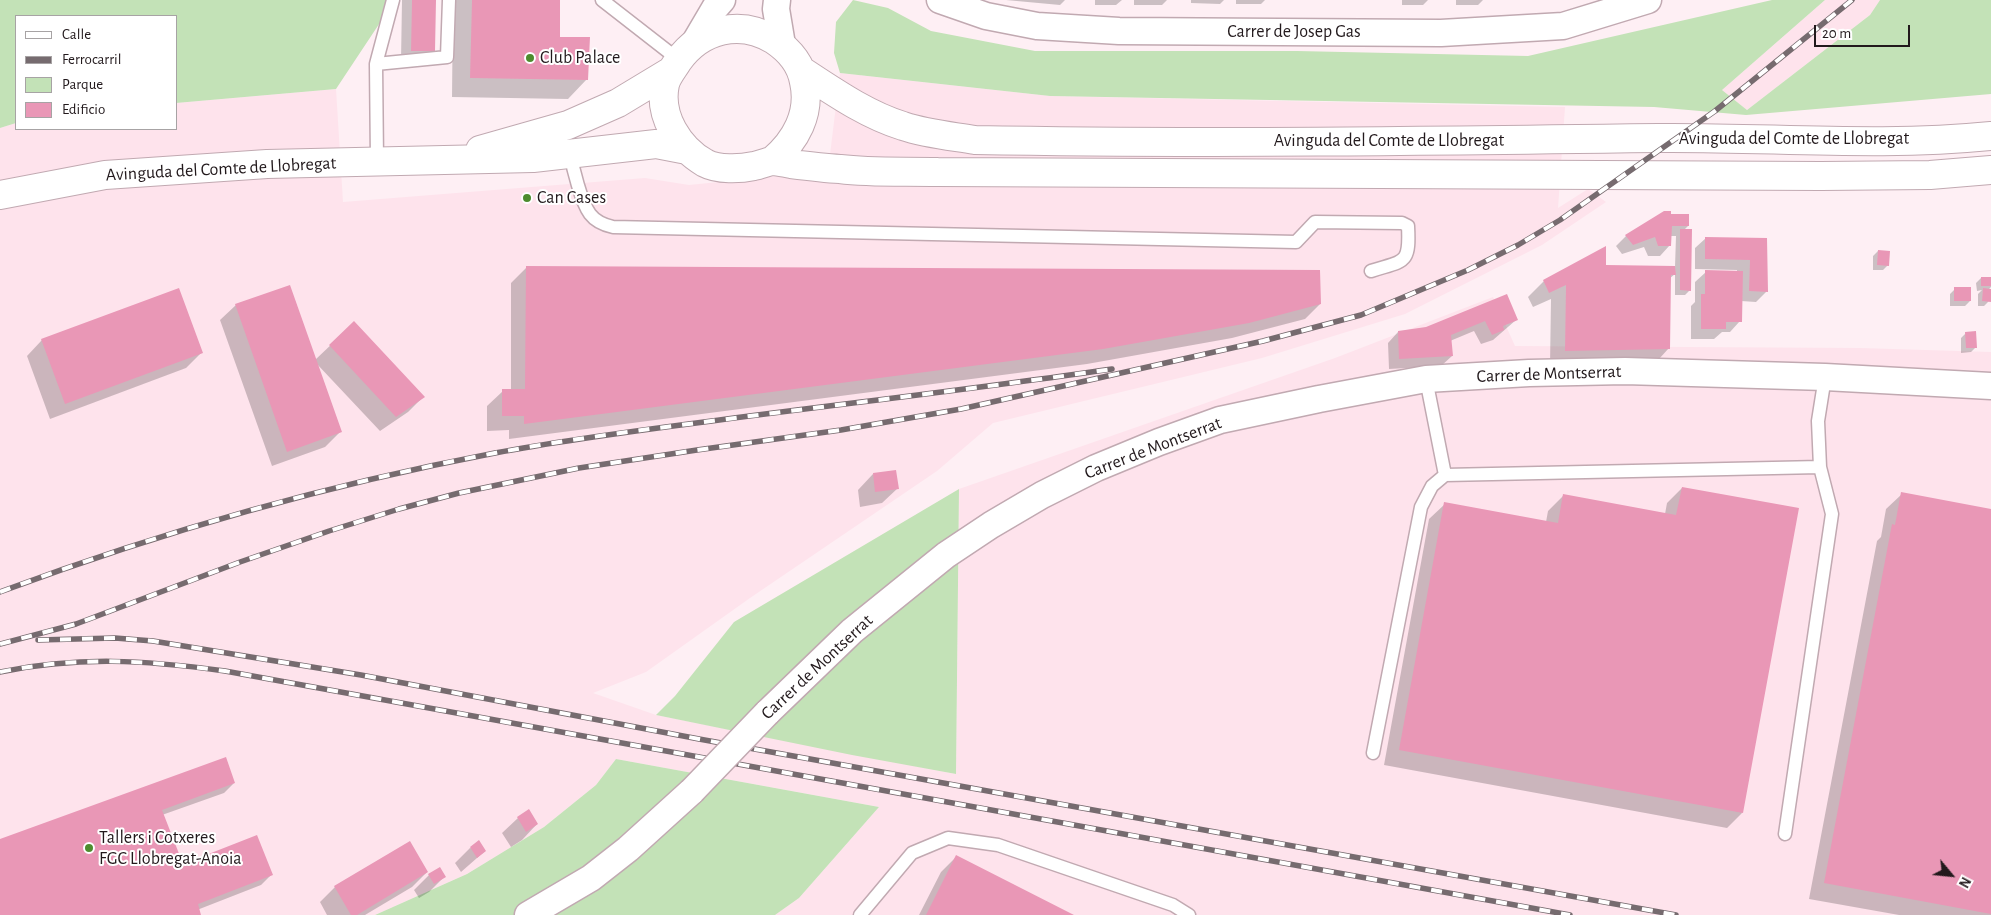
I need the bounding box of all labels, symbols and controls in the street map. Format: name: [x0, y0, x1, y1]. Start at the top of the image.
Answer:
legend: [15, 15, 178, 130]
scale bar: [1816, 15, 1912, 47]
street label: Carrer de Josep Gas: [1227, 21, 1361, 43]
text: 20 m: [1822, 26, 1851, 41]
text: Calle: [62, 27, 91, 42]
place label: Club Palace: [540, 47, 620, 69]
text: Ferrocarril: [62, 52, 121, 67]
marker: Club Palace: [524, 52, 536, 64]
text: Parque: [62, 77, 103, 92]
text: Edificio: [62, 102, 105, 117]
street label: Avinguda del Comte de Llobregat: [1679, 128, 1909, 150]
street label: Avinguda del Comte de Llobregat: [1274, 130, 1504, 152]
street label: Avinguda del Comte de Llobregat: [105, 152, 337, 186]
place label: Can Cases: [537, 187, 606, 209]
marker: Can Cases: [521, 192, 533, 204]
street label: Carrer de Montserrat: [1476, 361, 1622, 387]
street label: Carrer de Montserrat: [1082, 412, 1224, 484]
street label: Carrer de Montserrat: [757, 610, 877, 724]
place label: Tallers i Cotxeres FGC Llobregat-Anoia: [99, 827, 242, 870]
marker: Tallers i Cotxeres FGC Llobregat-Anoia: [83, 842, 95, 854]
north arrow: [1926, 850, 1976, 900]
text: N: [1956, 874, 1973, 890]

